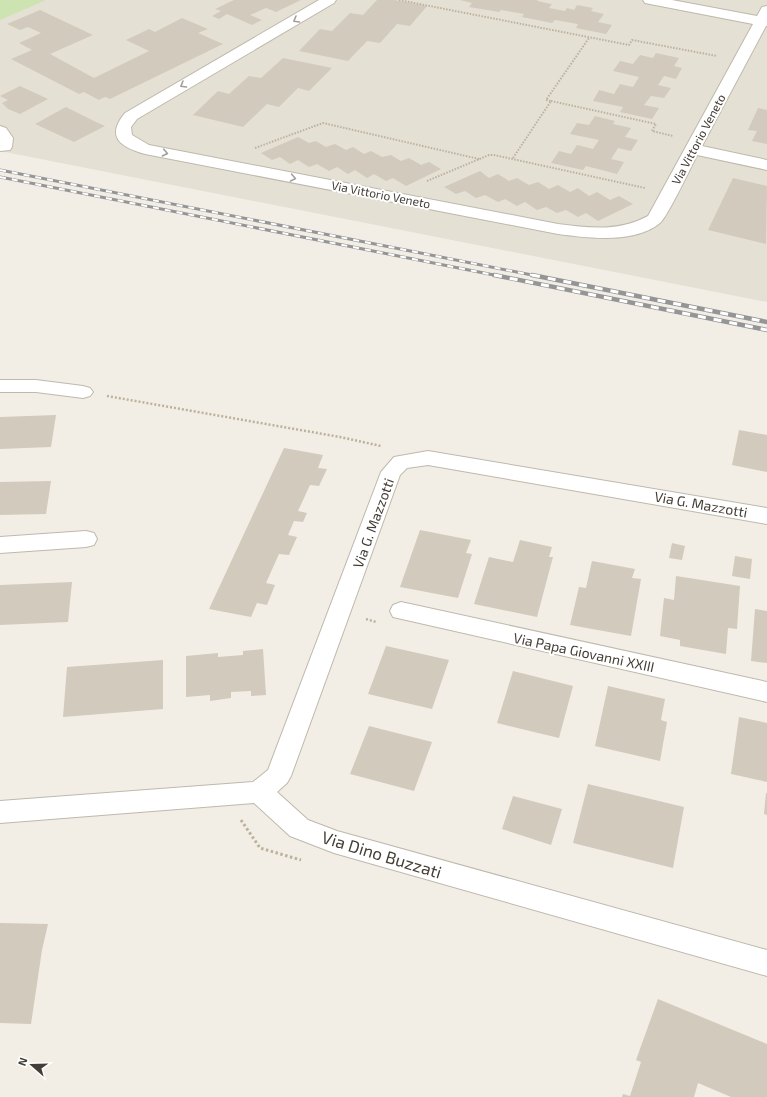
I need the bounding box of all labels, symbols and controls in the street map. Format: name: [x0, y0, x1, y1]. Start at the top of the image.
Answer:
one-way arrow: [293, 15, 300, 22]
one-way arrow: [180, 81, 187, 88]
street label: Via Vittorio Veneto: [668, 91, 728, 187]
one-way arrow: [162, 148, 168, 157]
one-way arrow: [290, 173, 296, 181]
street label: Via Vittorio Veneto: [330, 178, 432, 211]
street label: Via G. Mazzotti: [349, 476, 397, 570]
street label: Via G. Mazzotti: [653, 487, 749, 521]
street label: Via Papa Giovanni XXIII: [512, 629, 656, 675]
street label: Via Dino Buzzati: [320, 826, 444, 882]
north arrow: [12, 1045, 52, 1085]
text: N: [15, 1055, 30, 1067]

